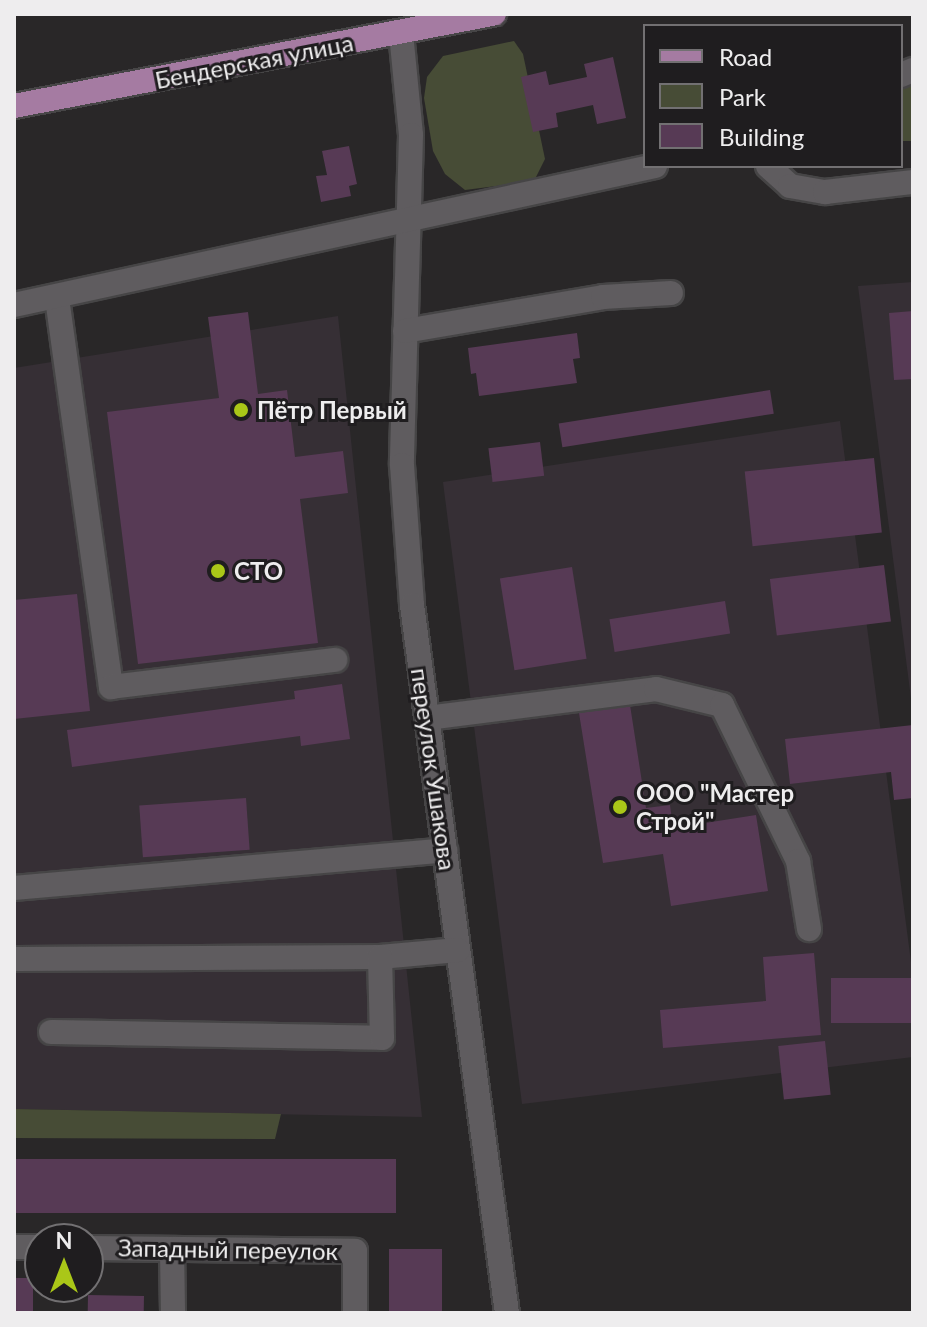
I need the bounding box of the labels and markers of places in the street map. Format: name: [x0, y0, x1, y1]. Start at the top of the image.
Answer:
place label: Пётр Первый: [257, 396, 407, 424]
marker: Пётр Первый: [232, 401, 250, 419]
place label: СТО: [234, 557, 283, 585]
marker: СТО: [209, 562, 227, 580]
place label: ООО "Мастер Строй": [636, 779, 794, 835]
marker: ООО "Мастер Строй": [611, 798, 629, 816]

